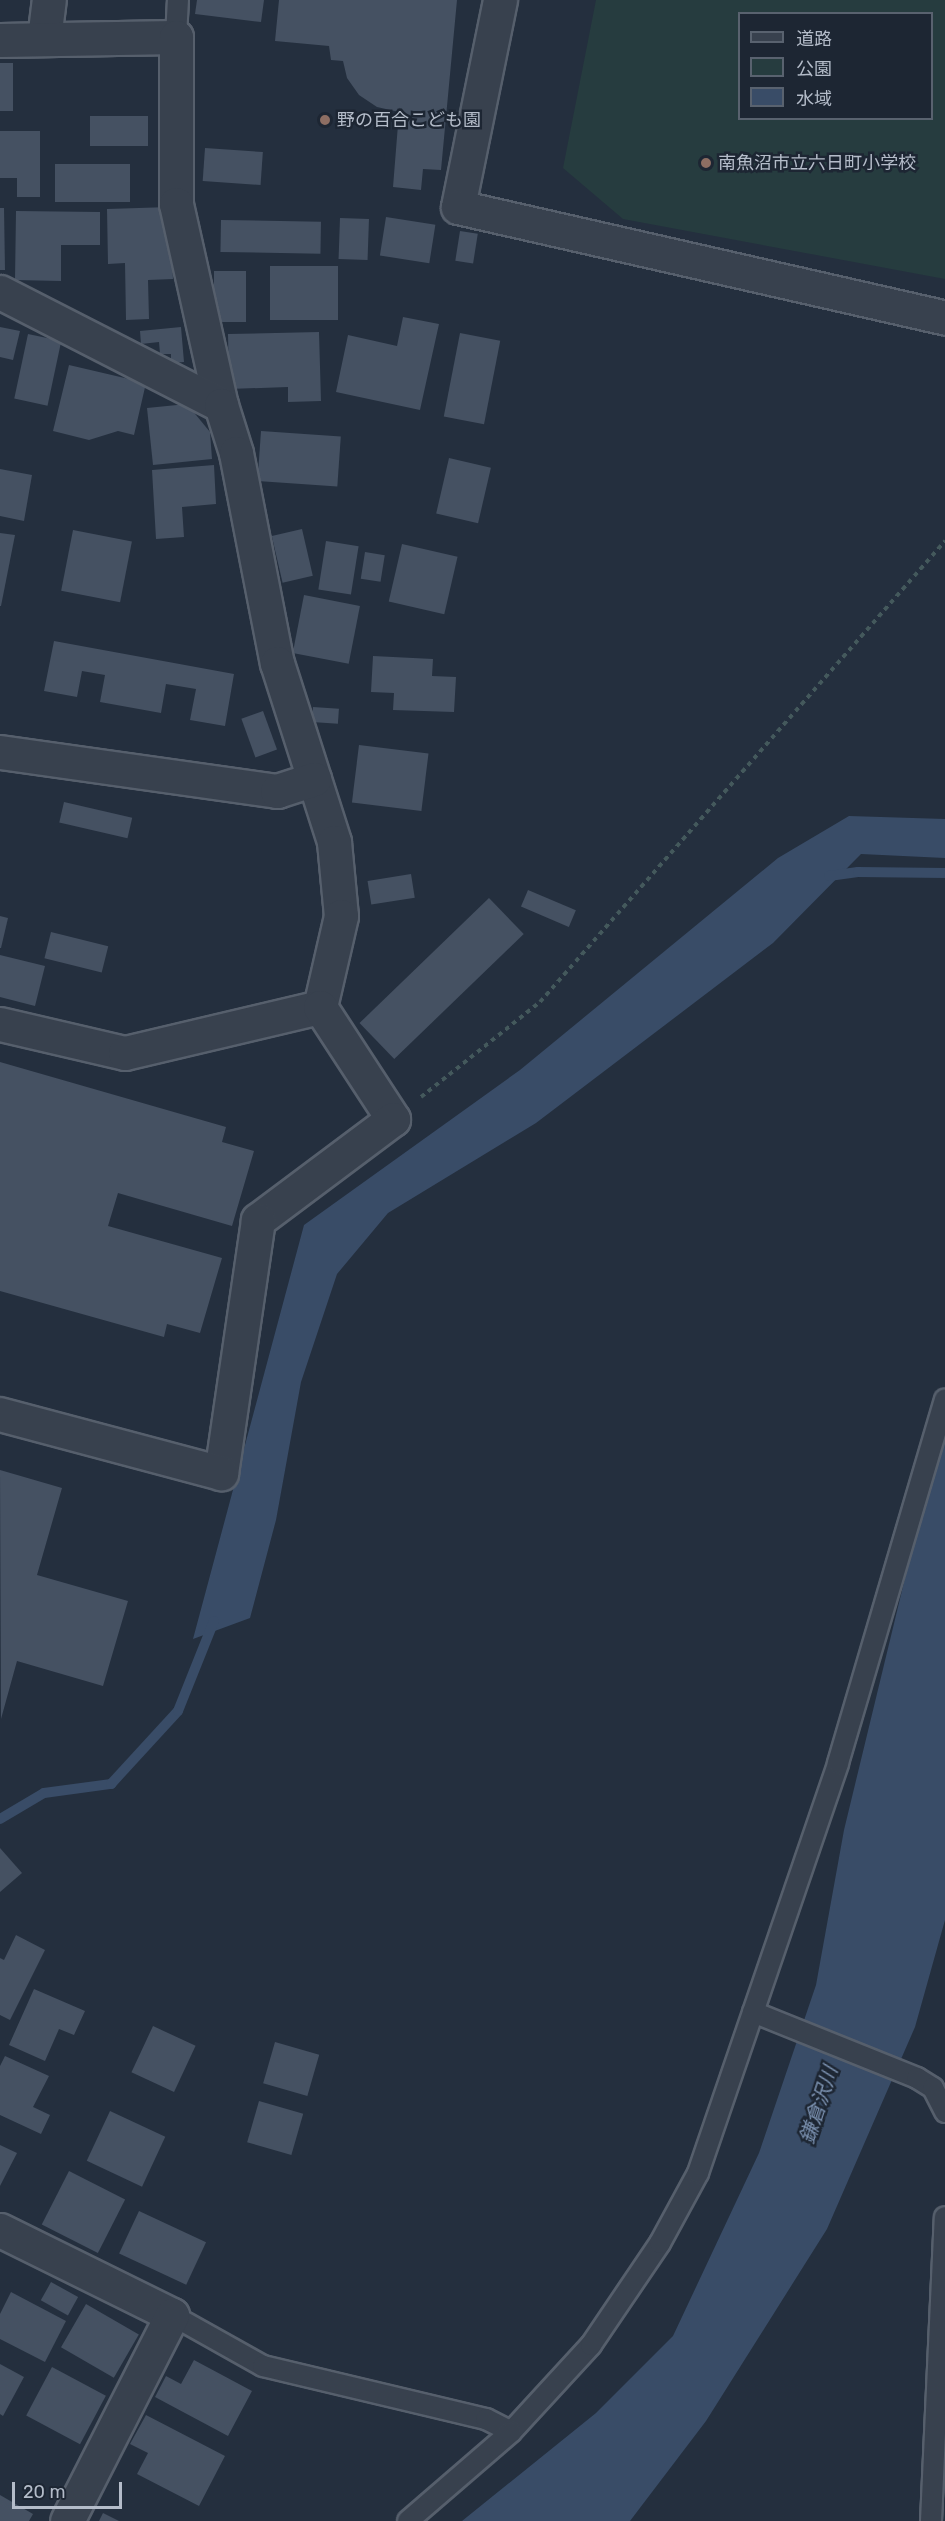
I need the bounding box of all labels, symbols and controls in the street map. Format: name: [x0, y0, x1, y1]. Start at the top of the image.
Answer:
legend: [738, 12, 933, 120]
text: 道路: [796, 28, 832, 50]
text: 公園: [796, 58, 832, 80]
text: 水域: [796, 88, 832, 110]
place label: 野の百合こども園: [337, 109, 481, 131]
marker: 野の百合こども園: [318, 113, 332, 127]
place label: 南魚沼市立六日町小学校: [718, 152, 916, 174]
marker: 南魚沼市立六日町小学校: [699, 156, 713, 170]
water label: 鎌倉沢川: [795, 2063, 843, 2147]
scale bar: [15, 2470, 124, 2508]
text: 20 m: [23, 2481, 65, 2503]

